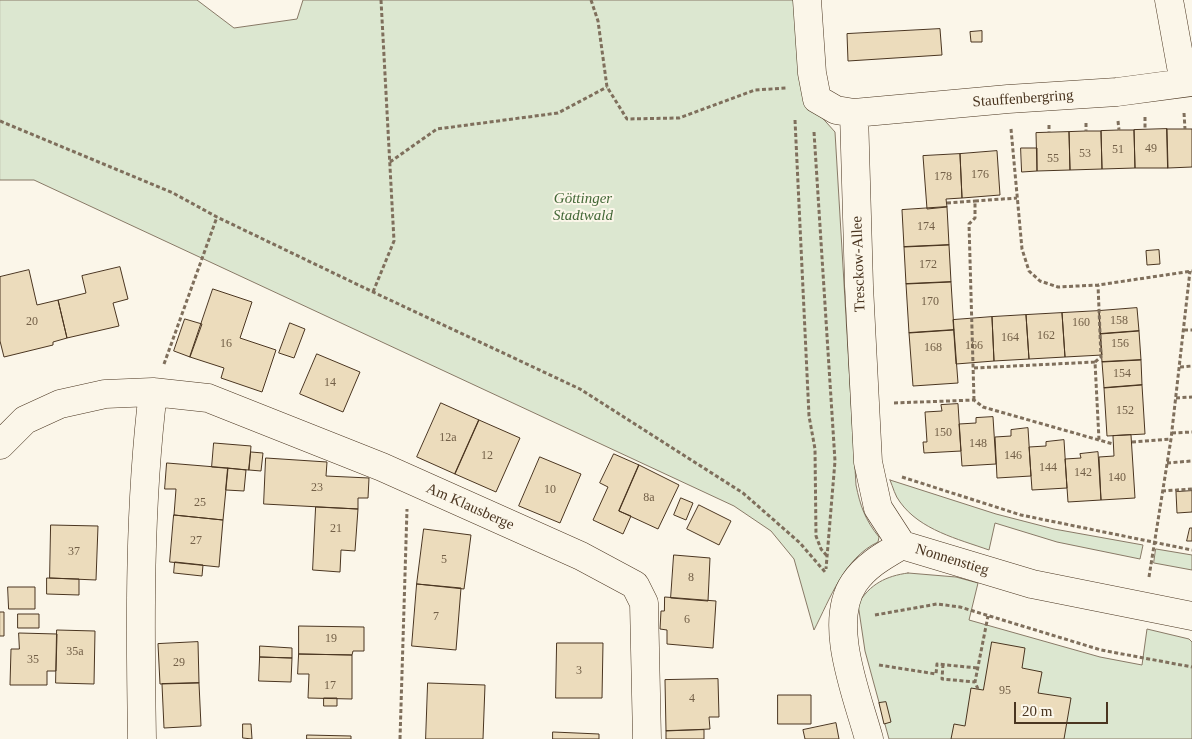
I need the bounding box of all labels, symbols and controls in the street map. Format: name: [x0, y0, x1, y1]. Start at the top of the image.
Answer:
street label: Stauffenbergring: [972, 86, 1074, 112]
house number: 49: [1145, 142, 1157, 156]
house number: 51: [1112, 143, 1124, 157]
house number: 53: [1079, 147, 1091, 161]
house number: 55: [1047, 152, 1059, 166]
house number: 176: [971, 168, 989, 182]
house number: 178: [934, 170, 952, 184]
park label: Göttinger Stadtwald: [553, 190, 613, 225]
street label: Tresckow-Allee: [848, 216, 870, 312]
house number: 174: [917, 220, 935, 234]
house number: 172: [919, 258, 937, 272]
house number: 170: [921, 295, 939, 309]
house number: 158: [1110, 314, 1128, 328]
house number: 20: [26, 315, 38, 329]
house number: 160: [1072, 316, 1090, 330]
house number: 162: [1037, 329, 1055, 343]
house number: 164: [1001, 331, 1019, 345]
house number: 16: [220, 337, 232, 351]
house number: 156: [1111, 337, 1129, 351]
house number: 166: [965, 339, 983, 353]
house number: 168: [924, 341, 942, 355]
house number: 154: [1113, 367, 1131, 381]
house number: 14: [324, 376, 336, 390]
house number: 152: [1116, 404, 1134, 418]
house number: 150: [934, 426, 952, 440]
house number: 12a: [439, 431, 457, 445]
house number: 148: [969, 437, 987, 451]
house number: 12: [481, 449, 493, 463]
house number: 146: [1004, 449, 1022, 463]
house number: 144: [1039, 461, 1057, 475]
house number: 142: [1074, 466, 1092, 480]
house number: 140: [1108, 471, 1126, 485]
street label: Am Klausberge: [423, 480, 517, 534]
house number: 23: [311, 481, 323, 495]
house number: 10: [544, 483, 556, 497]
house number: 8a: [643, 491, 655, 505]
house number: 25: [194, 496, 206, 510]
house number: 21: [330, 522, 342, 536]
house number: 27: [190, 534, 202, 548]
street label: Nonnenstieg: [913, 540, 991, 580]
house number: 37: [68, 545, 80, 559]
house number: 5: [441, 553, 447, 567]
house number: 8: [688, 571, 694, 585]
house number: 7: [433, 610, 439, 624]
house number: 6: [684, 613, 690, 627]
house number: 19: [325, 632, 337, 646]
house number: 35a: [66, 645, 84, 659]
house number: 35: [27, 653, 39, 667]
house number: 29: [173, 656, 185, 670]
house number: 3: [576, 664, 582, 678]
house number: 17: [324, 679, 336, 693]
house number: 95: [999, 684, 1011, 698]
house number: 4: [689, 692, 695, 706]
scale bar: [1017, 692, 1111, 724]
text: 20 m: [1022, 703, 1052, 719]

